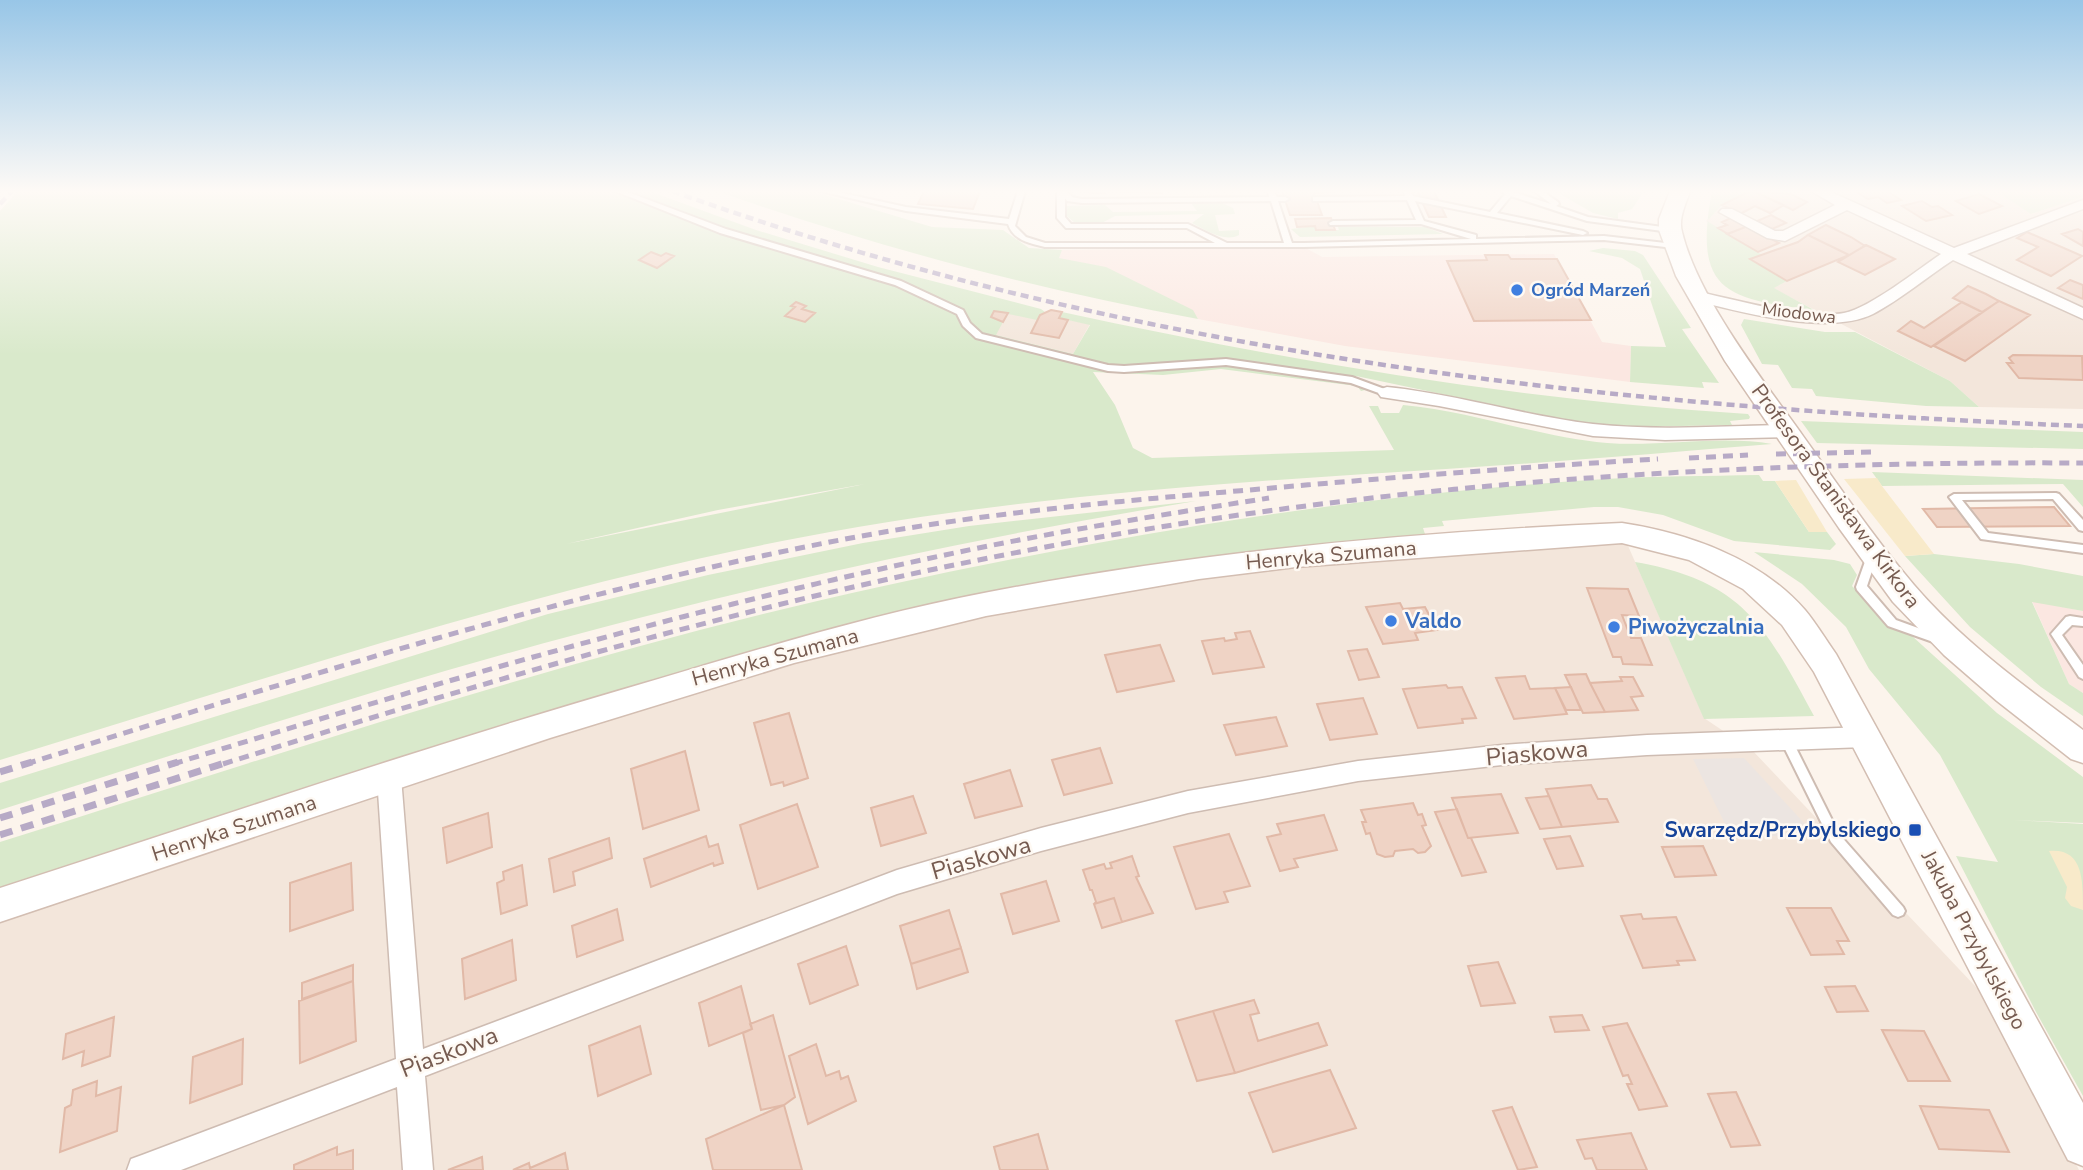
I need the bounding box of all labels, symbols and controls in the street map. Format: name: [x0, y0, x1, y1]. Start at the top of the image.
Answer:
place label: Ogród Marzeń: [1531, 278, 1650, 302]
marker: Ogród Marzeń: [1509, 282, 1525, 298]
street label: Miodowa: [1761, 297, 1837, 329]
street label: Profesora Stanisława Kirkora: [1745, 378, 1927, 614]
street label: Henryka Szumana: [1244, 534, 1418, 576]
place label: Valdo: [1404, 607, 1462, 635]
marker: Valdo: [1383, 613, 1399, 629]
place label: Piwożyczalnia: [1628, 613, 1764, 641]
marker: Piwożyczalnia: [1606, 619, 1622, 635]
street label: Henryka Szumana: [689, 621, 861, 693]
street label: Piaskowa: [1485, 733, 1589, 773]
street label: Henryka Szumana: [148, 788, 320, 868]
place label: Swarzędz/Przybylskiego: [1664, 816, 1901, 844]
marker: Swarzędz/Przybylskiego: [1907, 822, 1923, 838]
street label: Piaskowa: [927, 828, 1035, 888]
street label: Jakuba Przybylskiego: [1914, 844, 2033, 1035]
street label: Piaskowa: [395, 1019, 503, 1085]

